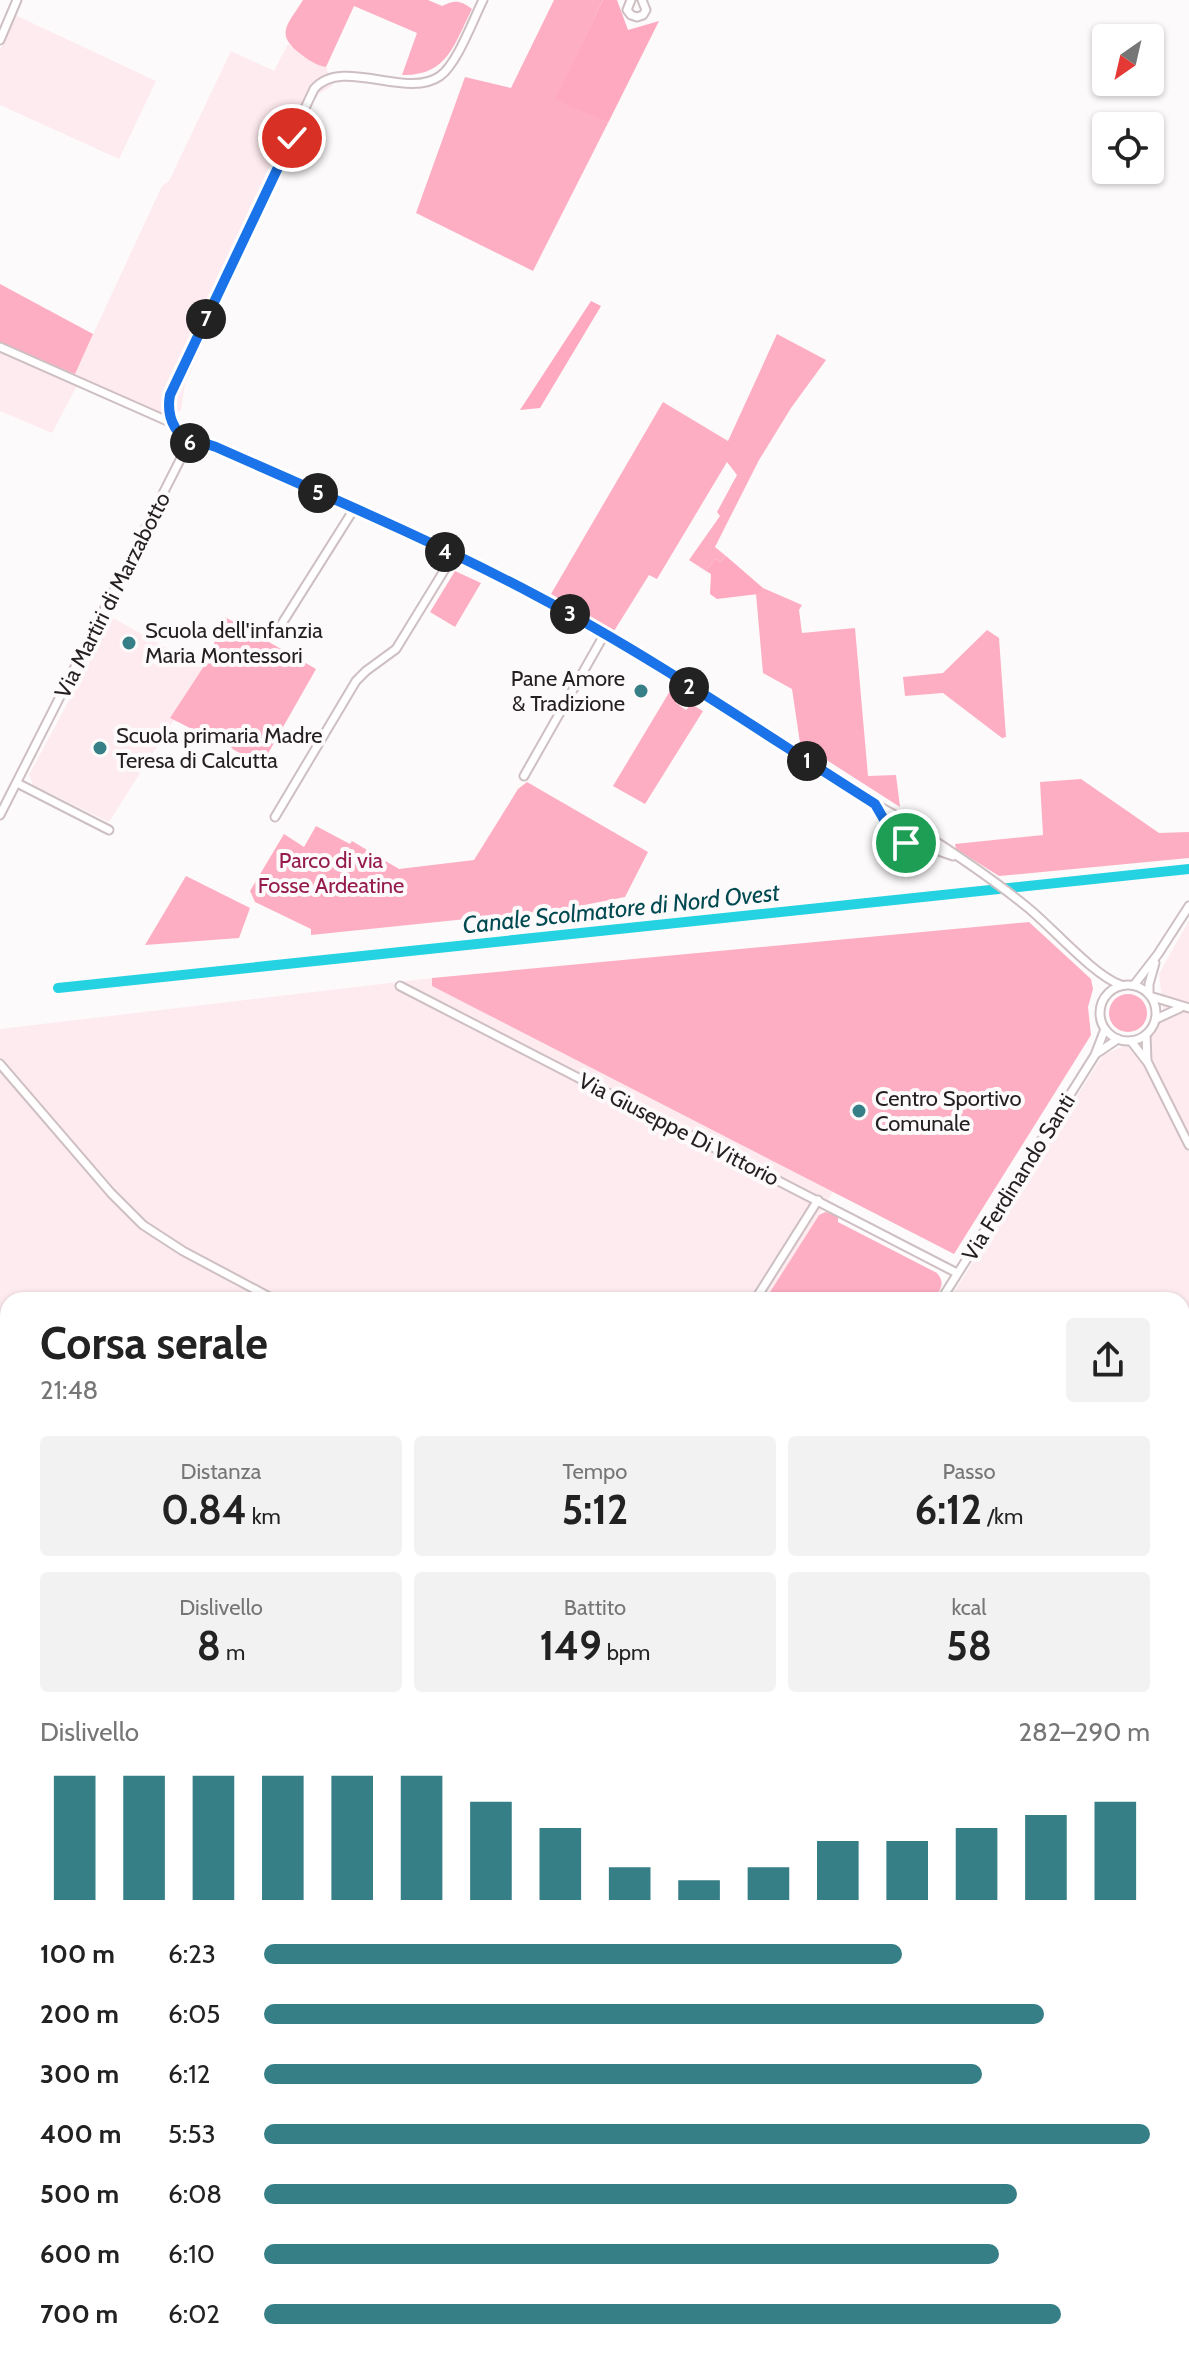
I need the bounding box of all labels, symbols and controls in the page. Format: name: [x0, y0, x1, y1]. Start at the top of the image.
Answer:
north arrow: [1092, 24, 1164, 96]
map controls: [1092, 24, 1164, 184]
pin: [258, 104, 326, 172]
button: locate: [1092, 112, 1164, 184]
icon: check: [270, 116, 314, 160]
pin: 7: [186, 299, 226, 339]
text: 7: [200, 305, 212, 332]
pin: 6: [170, 423, 210, 463]
text: 6: [184, 429, 196, 456]
pin: 5: [298, 473, 338, 513]
text: 5: [312, 479, 324, 506]
street label: Via Martiri di Marzabotto: [49, 488, 176, 703]
pin: 4: [425, 532, 465, 572]
text: 4: [438, 538, 452, 565]
pin: 3: [550, 594, 590, 634]
text: 3: [564, 600, 576, 627]
place label: Scuola dell'infanzia Maria Montessori: [145, 617, 323, 669]
marker: Scuola dell'infanzia Maria Montessori: [120, 634, 138, 652]
place label: Pane Amore & Tradizione: [511, 665, 625, 717]
pin: 2: [669, 667, 709, 707]
text: 2: [683, 673, 695, 700]
marker: Pane Amore & Tradizione: [632, 682, 650, 700]
place label: Scuola primaria Madre Teresa di Calcutta: [116, 722, 322, 774]
marker: Scuola primaria Madre Teresa di Calcutta: [91, 739, 109, 757]
pin: 1: [787, 741, 827, 781]
text: 1: [803, 747, 811, 774]
pin: [872, 809, 940, 877]
icon: arrive: [884, 821, 928, 865]
park label: Parco di via Fosse Ardeatine: [258, 847, 404, 899]
water label: Canale Scolmatore di Nord Ovest: [461, 877, 782, 940]
street label: Via Giuseppe Di Vittorio: [574, 1067, 784, 1192]
place label: Centro Sportivo Comunale: [875, 1085, 1022, 1137]
street label: Via Ferdinando Santi: [956, 1089, 1081, 1266]
marker: Centro Sportivo Comunale: [850, 1102, 868, 1120]
text: Corsa serale: [40, 1317, 268, 1370]
button: share: [1066, 1318, 1150, 1402]
text: 21:48: [40, 1374, 98, 1406]
text: Distanza: [181, 1458, 261, 1485]
text: Tempo: [563, 1458, 627, 1485]
text: Passo: [942, 1458, 996, 1485]
text: 0.84: [161, 1485, 247, 1534]
text: 5:12: [562, 1485, 628, 1534]
text: 6:12: [915, 1485, 982, 1534]
text: km: [247, 1503, 281, 1530]
text: /km: [982, 1503, 1023, 1530]
text: Dislivello: [179, 1594, 263, 1621]
text: Battito: [564, 1594, 626, 1621]
text: kcal: [951, 1594, 987, 1621]
text: 8: [197, 1621, 221, 1670]
text: 149: [540, 1621, 602, 1670]
text: 58: [946, 1621, 992, 1670]
text: m: [221, 1639, 245, 1666]
text: bpm: [602, 1639, 650, 1666]
text: Dislivello: [40, 1716, 139, 1748]
text: 282–290 m: [1018, 1716, 1150, 1748]
text: 100 m: [40, 1938, 115, 1970]
text: 6:23: [168, 1938, 216, 1970]
text: 200 m: [40, 1998, 119, 2030]
text: 6:05: [168, 1998, 220, 2030]
text: 300 m: [40, 2058, 119, 2090]
text: 6:12: [168, 2058, 210, 2090]
text: 400 m: [40, 2118, 121, 2150]
text: 5:53: [168, 2118, 216, 2150]
text: 500 m: [40, 2178, 119, 2210]
text: 6:08: [168, 2178, 222, 2210]
text: 600 m: [40, 2238, 120, 2270]
text: 6:10: [168, 2238, 215, 2270]
text: 700 m: [40, 2298, 118, 2330]
text: 6:02: [168, 2298, 220, 2330]

